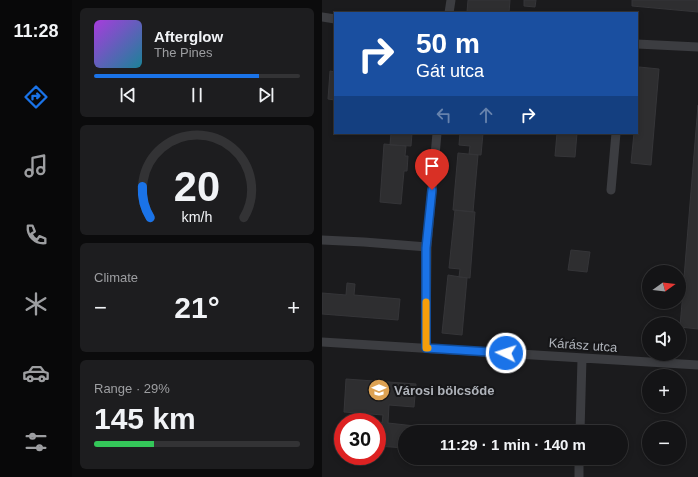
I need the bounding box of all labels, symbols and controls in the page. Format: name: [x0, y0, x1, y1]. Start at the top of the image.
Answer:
text: 11:28: [13, 21, 59, 41]
text: Afterglow: [154, 28, 223, 45]
icon: right: [350, 28, 402, 80]
text: 50 m: [416, 28, 480, 59]
text: The Pines: [154, 45, 213, 60]
text: Gát utca: [416, 61, 484, 81]
icon: directions: [22, 83, 50, 111]
icon: previous: [117, 84, 139, 106]
icon: pause: [186, 84, 208, 106]
icon: next: [255, 84, 277, 106]
icon: left: [433, 104, 455, 126]
icon: ahead: [475, 104, 497, 126]
icon: right: [517, 104, 539, 126]
pin: [415, 149, 449, 190]
icon: music: [22, 152, 50, 180]
icon: arrive: [421, 155, 443, 177]
text: 20: [174, 163, 220, 210]
text: km/h: [182, 208, 213, 224]
icon: phone: [22, 221, 50, 249]
north arrow: [642, 265, 686, 309]
map controls: [642, 265, 686, 465]
text: Climate: [94, 270, 138, 285]
icon: climate: [22, 290, 50, 318]
text: 21°: [174, 291, 220, 324]
text: −: [94, 295, 107, 320]
text: +: [287, 295, 300, 320]
button: sound: [642, 317, 686, 361]
position arrow: [485, 332, 527, 374]
street label: Kárász utca: [548, 335, 619, 355]
icon: car: [22, 359, 50, 387]
button: +: [642, 369, 686, 413]
school or university icon: Városi bölcsőde: [366, 377, 392, 403]
text: Range · 29%: [94, 381, 170, 396]
place label: Városi bölcsőde: [394, 383, 494, 398]
text: 145 km: [94, 402, 196, 435]
speed limit sign: 30: [334, 413, 386, 465]
button: −: [642, 421, 686, 465]
icon: filters: [22, 428, 50, 456]
text: 11:29 · 1 min · 140 m: [440, 436, 586, 453]

